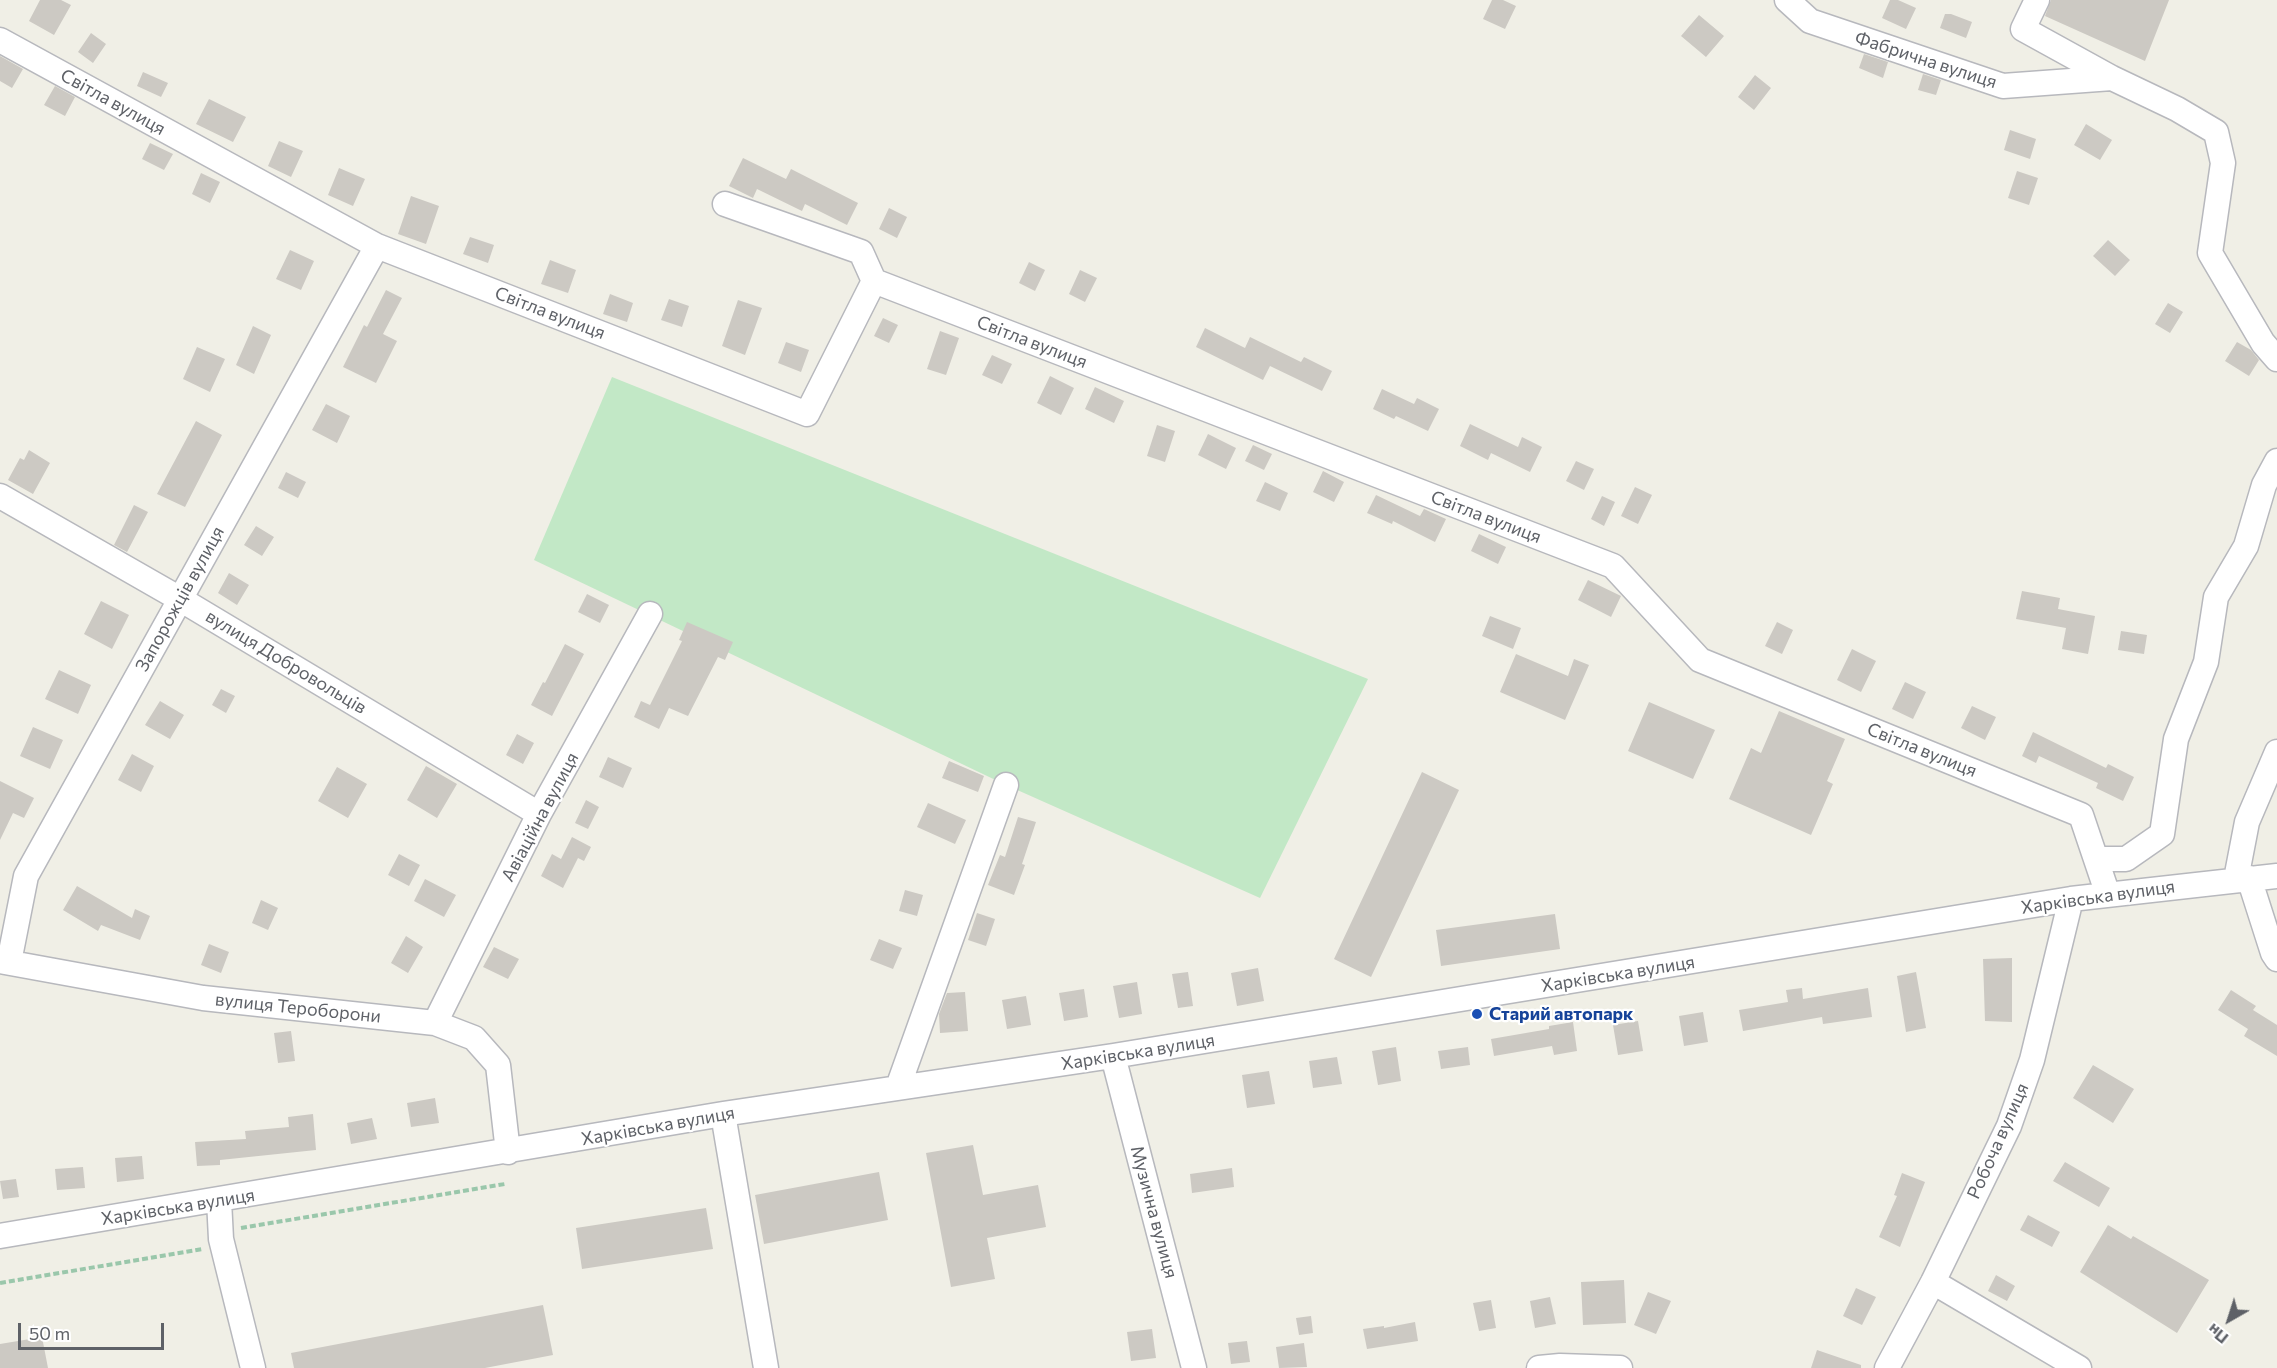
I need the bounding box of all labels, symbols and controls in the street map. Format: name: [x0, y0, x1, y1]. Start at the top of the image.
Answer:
street label: Фабрична вулиця: [1852, 27, 2000, 93]
street label: Світла вулиця: [57, 64, 169, 140]
street label: Світла вулиця: [492, 282, 608, 344]
street label: Світла вулиця: [974, 311, 1090, 373]
street label: Світла вулиця: [1428, 486, 1544, 548]
street label: Запорожців вулиця: [131, 523, 229, 675]
street label: вулиця Добровольців: [202, 605, 370, 719]
street label: Світла вулиця: [1864, 718, 1980, 782]
street label: Авіаційна вулиця: [497, 749, 583, 885]
street label: Харківська вулиця: [2020, 875, 2176, 919]
street label: Харківська вулиця: [1540, 951, 1696, 997]
street label: вулиця Тероборони: [214, 989, 382, 1027]
place label: Старий автопарк: [1489, 1003, 1633, 1025]
marker: Старий автопарк: [1470, 1007, 1484, 1021]
street label: Харківська вулиця: [1060, 1029, 1216, 1075]
street label: Робоча вулиця: [1963, 1080, 2033, 1202]
street label: Харківська вулиця: [580, 1102, 736, 1150]
street label: Музична вулиця: [1126, 1143, 1182, 1281]
street label: Харківська вулиця: [100, 1184, 256, 1230]
north arrow: [2199, 1290, 2259, 1350]
scale bar: [21, 1311, 166, 1349]
text: Пн: [2203, 1320, 2232, 1348]
text: 50 m: [29, 1322, 70, 1344]

